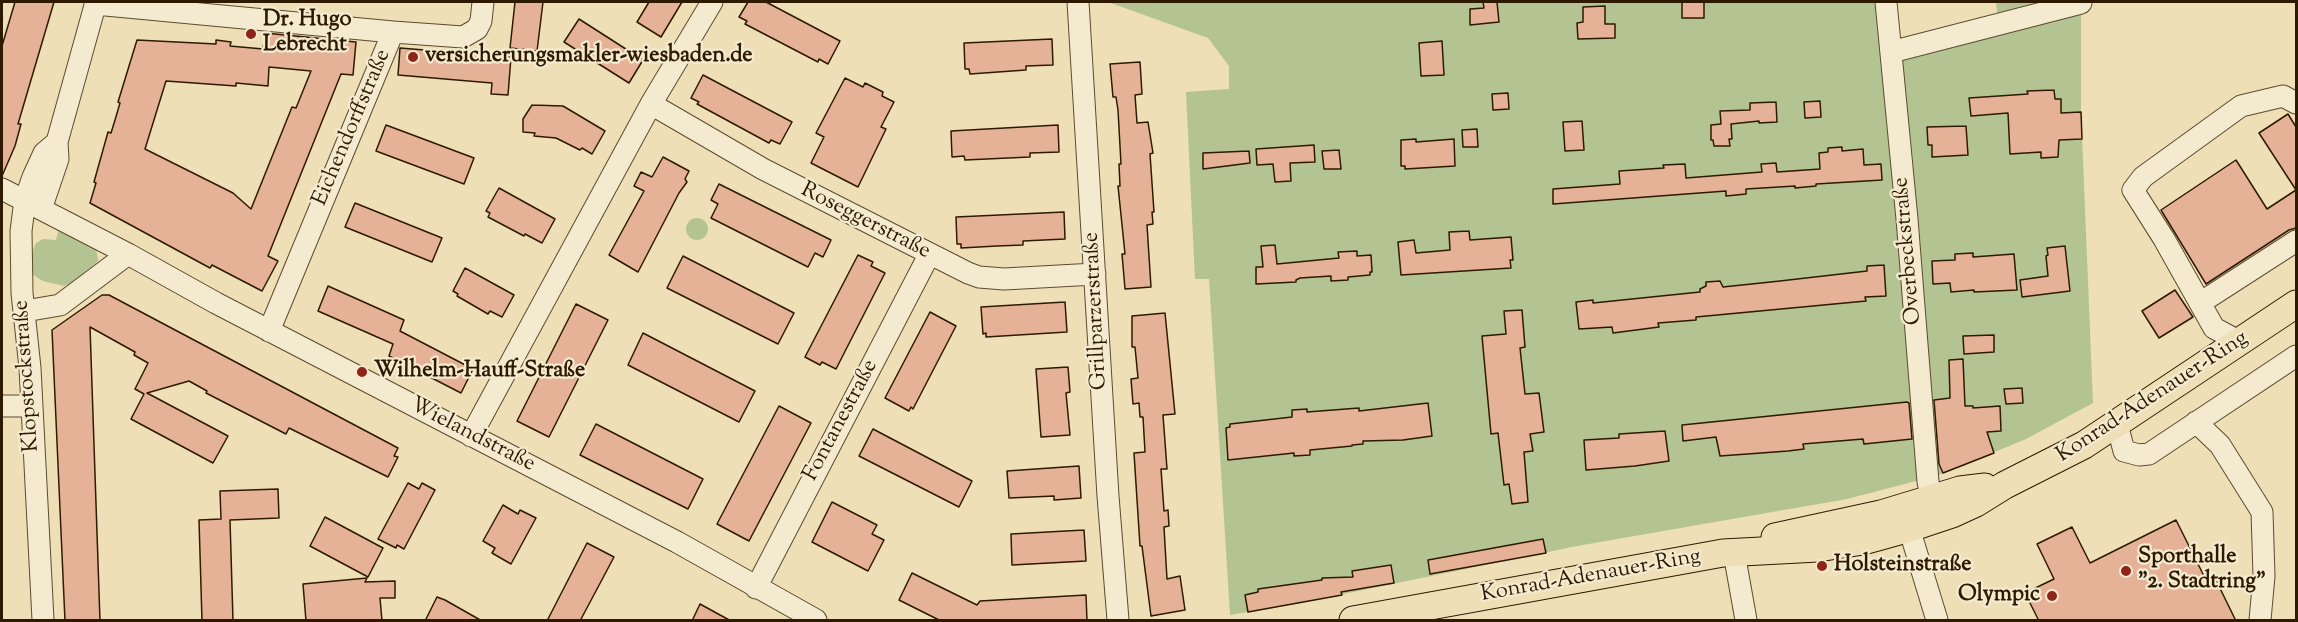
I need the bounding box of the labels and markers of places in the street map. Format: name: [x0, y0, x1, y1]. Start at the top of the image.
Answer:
place label: Dr. Hugo Lebrecht: [263, 8, 351, 60]
marker: Dr. Hugo Lebrecht: [244, 27, 258, 41]
place label: versicherungsmakler-wiesbaden.de: [425, 44, 753, 70]
marker: versicherungsmakler-wiesbaden.de: [406, 50, 420, 64]
place label: Wilhelm-Hauff-Straße: [374, 359, 585, 385]
marker: Wilhelm-Hauff-Straße: [355, 365, 369, 379]
place label: Sporthalle "2. Stadtring": [2138, 545, 2266, 596]
place label: Holsteinstraße: [1834, 553, 1972, 579]
marker: Holsteinstraße: [1815, 559, 1829, 573]
marker: Sporthalle "2. Stadtring": [2119, 564, 2133, 578]
place label: Olympic: [1958, 583, 2040, 609]
marker: Olympic: [2045, 589, 2059, 603]

